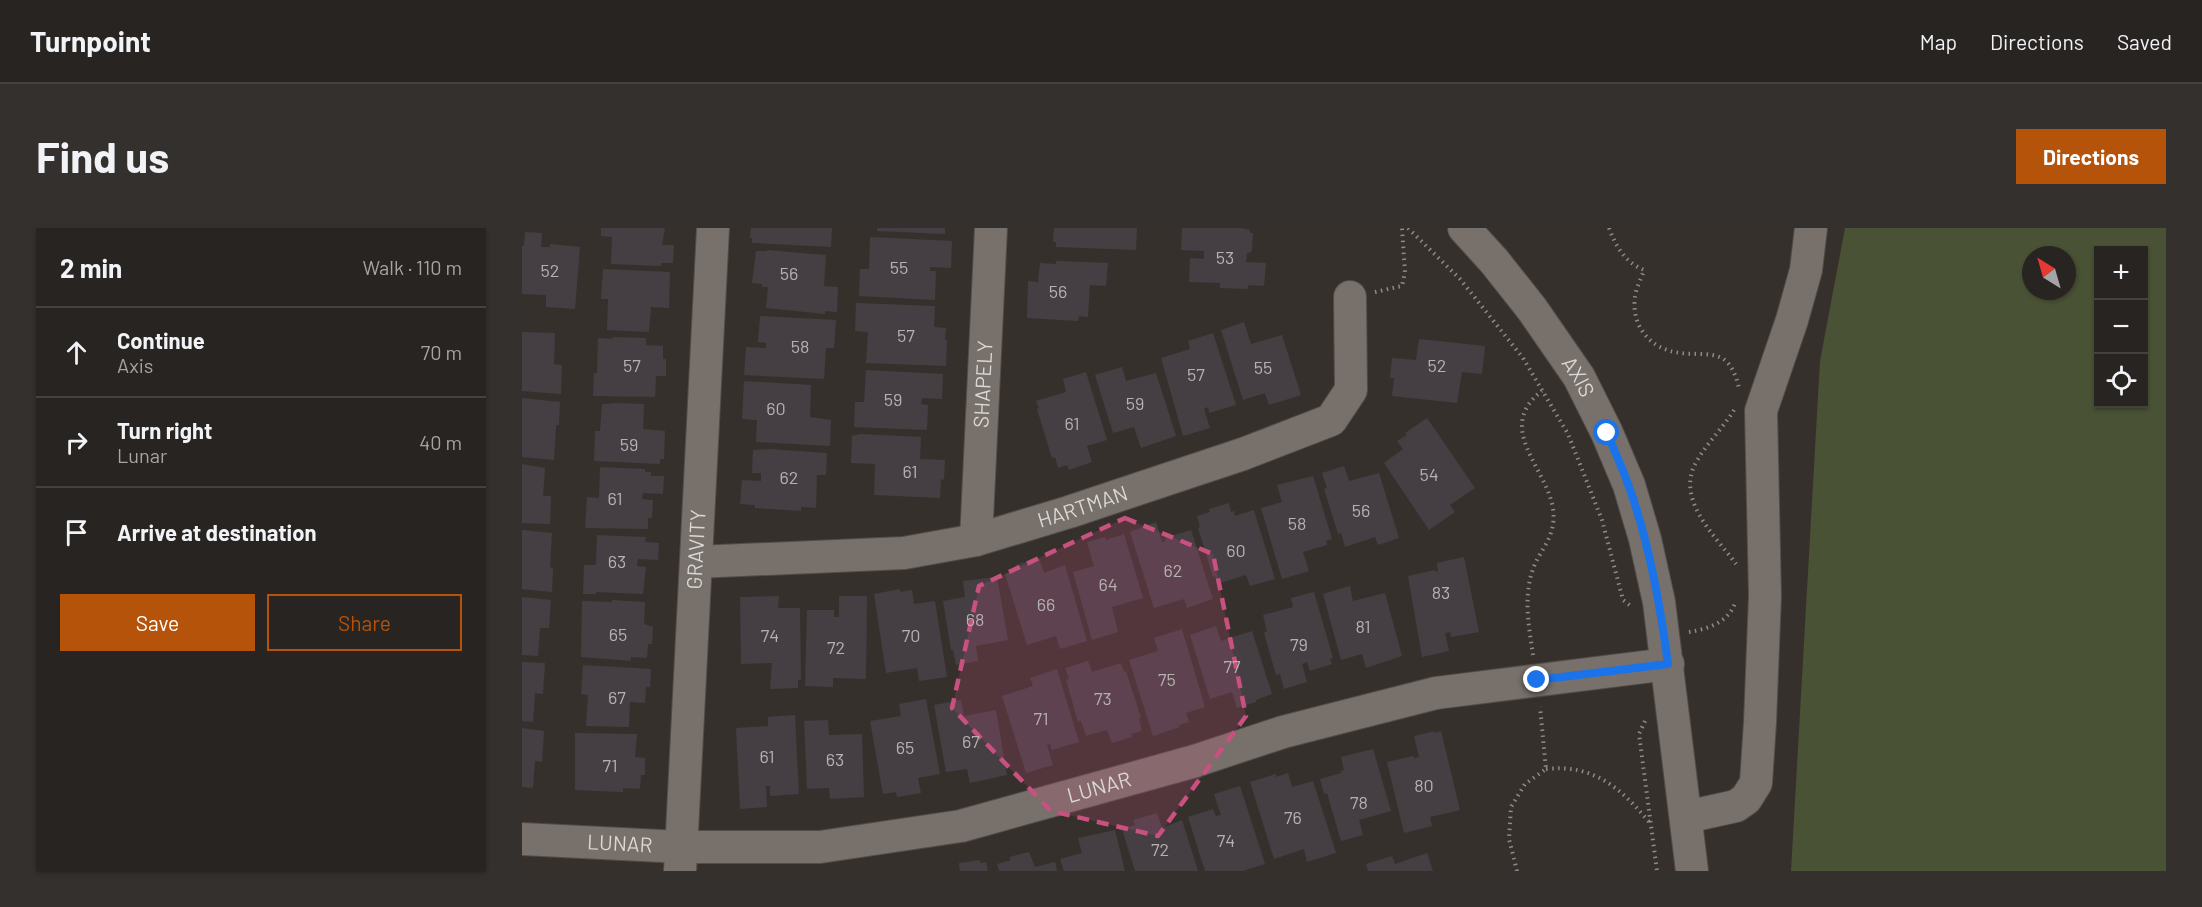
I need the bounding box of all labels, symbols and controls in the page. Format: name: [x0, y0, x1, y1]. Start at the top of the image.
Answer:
text: Turnpoint: [30, 24, 151, 58]
text: Map: [1920, 29, 1957, 54]
text: Directions: [1990, 29, 2084, 54]
text: Saved: [2117, 29, 2172, 54]
button: Directions: [2016, 129, 2166, 184]
text: Find us: [36, 131, 169, 181]
house number: 53: [1216, 246, 1234, 268]
north arrow: [2022, 246, 2076, 300]
map controls: [2094, 246, 2148, 408]
button: +: [2094, 246, 2148, 300]
text: 2 min: [60, 252, 122, 283]
text: Walk · 110 m: [362, 255, 462, 279]
house number: 55: [890, 256, 908, 278]
house number: 52: [541, 259, 559, 281]
house number: 56: [780, 262, 798, 284]
house number: 56: [1049, 280, 1067, 302]
button: −: [2094, 300, 2148, 354]
house number: 57: [897, 324, 915, 346]
text: Continue: [117, 327, 205, 353]
house number: 58: [791, 335, 809, 357]
icon: ahead: [60, 336, 93, 369]
text: 70 m: [421, 340, 462, 364]
street label: SHAPELY: [967, 340, 997, 428]
street label: AXIS: [1557, 351, 1601, 401]
text: Axis: [117, 353, 153, 377]
house number: 57: [623, 354, 641, 376]
house number: 52: [1428, 354, 1446, 376]
button: locate: [2094, 354, 2148, 408]
house number: 55: [1254, 356, 1272, 378]
house number: 57: [1187, 363, 1205, 385]
house number: 59: [884, 388, 902, 410]
house number: 59: [1126, 392, 1144, 414]
house number: 60: [766, 397, 786, 419]
house number: 61: [1064, 412, 1080, 434]
text: Turn right: [117, 417, 212, 443]
route start: [1593, 419, 1619, 445]
icon: right: [60, 426, 93, 459]
text: 40 m: [419, 430, 462, 454]
house number: 59: [620, 433, 638, 455]
text: Lunar: [117, 443, 167, 467]
house number: 61: [902, 460, 918, 482]
house number: 54: [1419, 463, 1439, 485]
house number: 62: [780, 466, 798, 488]
street label: HARTMAN: [1034, 479, 1131, 532]
house number: 61: [607, 487, 623, 509]
house number: 56: [1352, 499, 1370, 521]
street label: GRAVITY: [680, 509, 710, 590]
house number: 58: [1288, 512, 1306, 534]
icon: arrive: [60, 516, 93, 549]
text: Arrive at destination: [117, 519, 316, 545]
house number: 60: [1226, 539, 1246, 561]
house number: 63: [608, 550, 626, 572]
house number: 62: [1164, 559, 1182, 581]
house number: 64: [1098, 573, 1118, 595]
house number: 83: [1432, 581, 1450, 603]
house number: 66: [1037, 593, 1055, 615]
button: Save: [60, 594, 255, 651]
button: Share: [267, 594, 462, 651]
house number: 68: [966, 608, 984, 630]
house number: 81: [1355, 615, 1371, 637]
house number: 65: [609, 623, 627, 645]
house number: 74: [761, 624, 779, 646]
house number: 70: [902, 624, 920, 646]
house number: 79: [1290, 633, 1308, 655]
house number: 72: [827, 636, 845, 658]
house number: 77: [1223, 655, 1241, 677]
route end: [1523, 666, 1549, 692]
house number: 75: [1158, 668, 1176, 690]
house number: 67: [608, 686, 626, 708]
house number: 73: [1094, 687, 1112, 709]
house number: 71: [1034, 707, 1048, 729]
house number: 67: [962, 730, 980, 752]
house number: 65: [896, 736, 914, 758]
house number: 61: [759, 745, 775, 767]
house number: 63: [826, 748, 844, 770]
house number: 71: [603, 754, 617, 776]
street label: LUNAR: [1064, 765, 1133, 807]
house number: 80: [1414, 774, 1434, 796]
house number: 78: [1350, 791, 1368, 813]
house number: 76: [1284, 806, 1302, 828]
street label: LUNAR: [587, 828, 653, 857]
house number: 74: [1217, 829, 1235, 851]
house number: 72: [1151, 838, 1169, 860]

